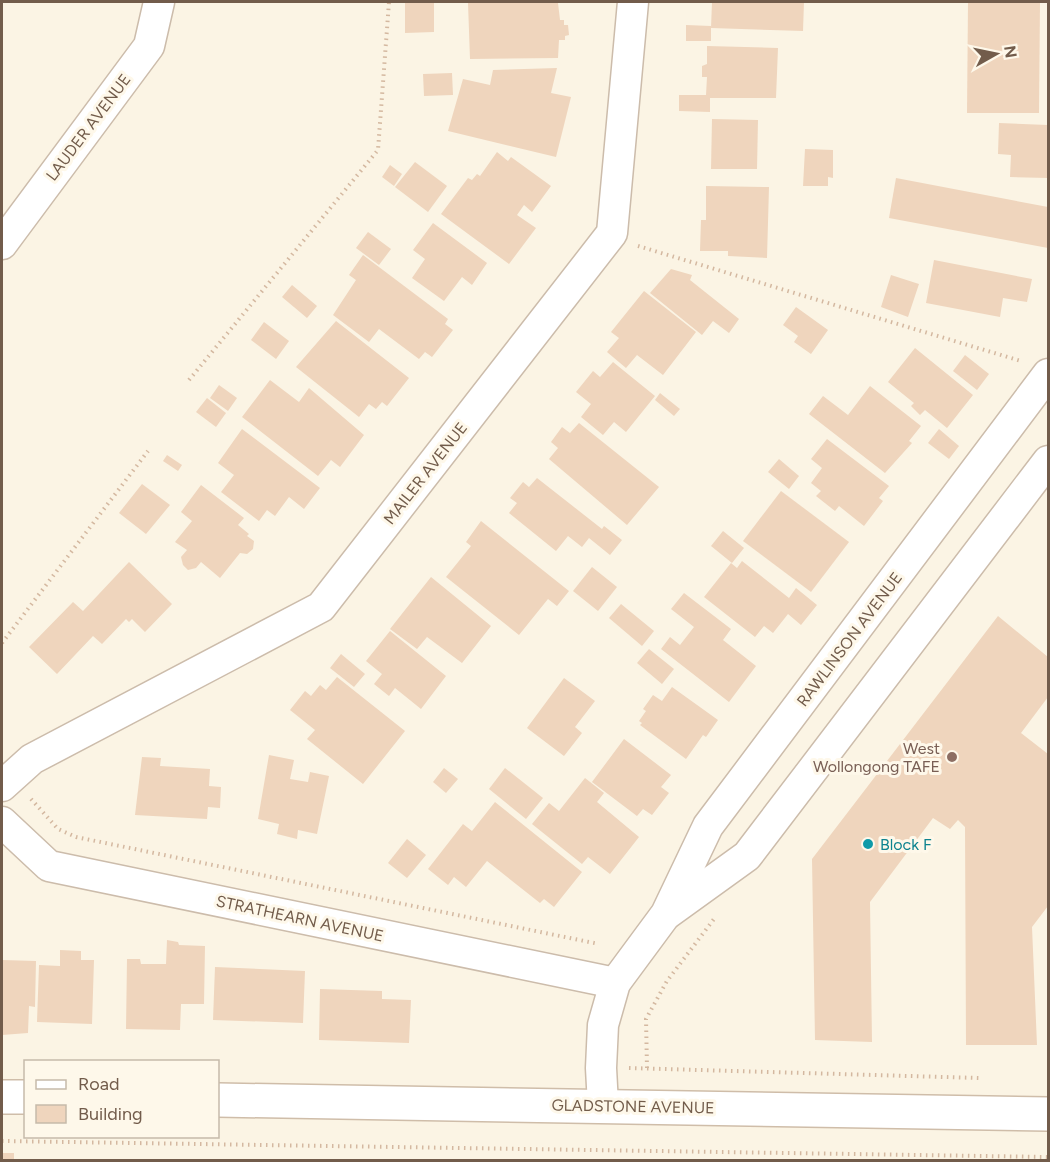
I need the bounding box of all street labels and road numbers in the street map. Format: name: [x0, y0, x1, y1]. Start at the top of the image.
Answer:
street label: LAUDER AVENUE: [42, 70, 135, 184]
street label: MAILER AVENUE: [380, 418, 471, 528]
street label: RAWLINSON AVENUE: [793, 568, 906, 710]
street label: STRATHEARN AVENUE: [214, 891, 385, 946]
street label: GLADSTONE AVENUE: [551, 1096, 715, 1117]

